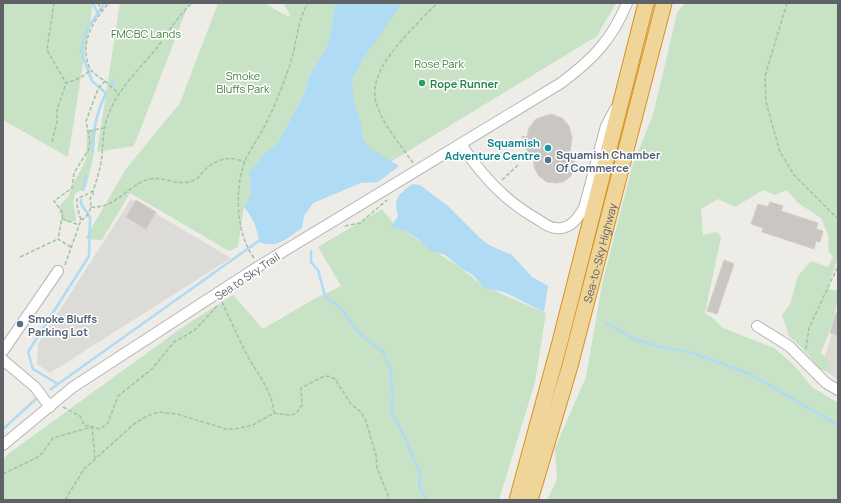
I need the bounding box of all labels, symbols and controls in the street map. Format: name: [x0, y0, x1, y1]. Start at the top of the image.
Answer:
park label: FMCBC Lands: [111, 26, 181, 41]
park label: Rose Park: [414, 56, 464, 71]
park label: Smoke Bluffs Park: [216, 68, 270, 96]
place label: Rope Runner: [430, 76, 499, 91]
marker: Rope Runner: [417, 78, 427, 88]
place label: Squamish Adventure Centre: [445, 135, 540, 163]
marker: Squamish Adventure Centre: [543, 143, 553, 153]
place label: Squamish Chamber Of Commerce: [556, 147, 661, 175]
marker: Squamish Chamber Of Commerce: [543, 155, 553, 165]
street label: Sea-to-Sky Highway: [579, 201, 620, 304]
street label: Sea to Sky Trail: [211, 249, 283, 303]
place label: Smoke Bluffs Parking Lot: [28, 311, 97, 339]
marker: Smoke Bluffs Parking Lot: [15, 319, 25, 329]

